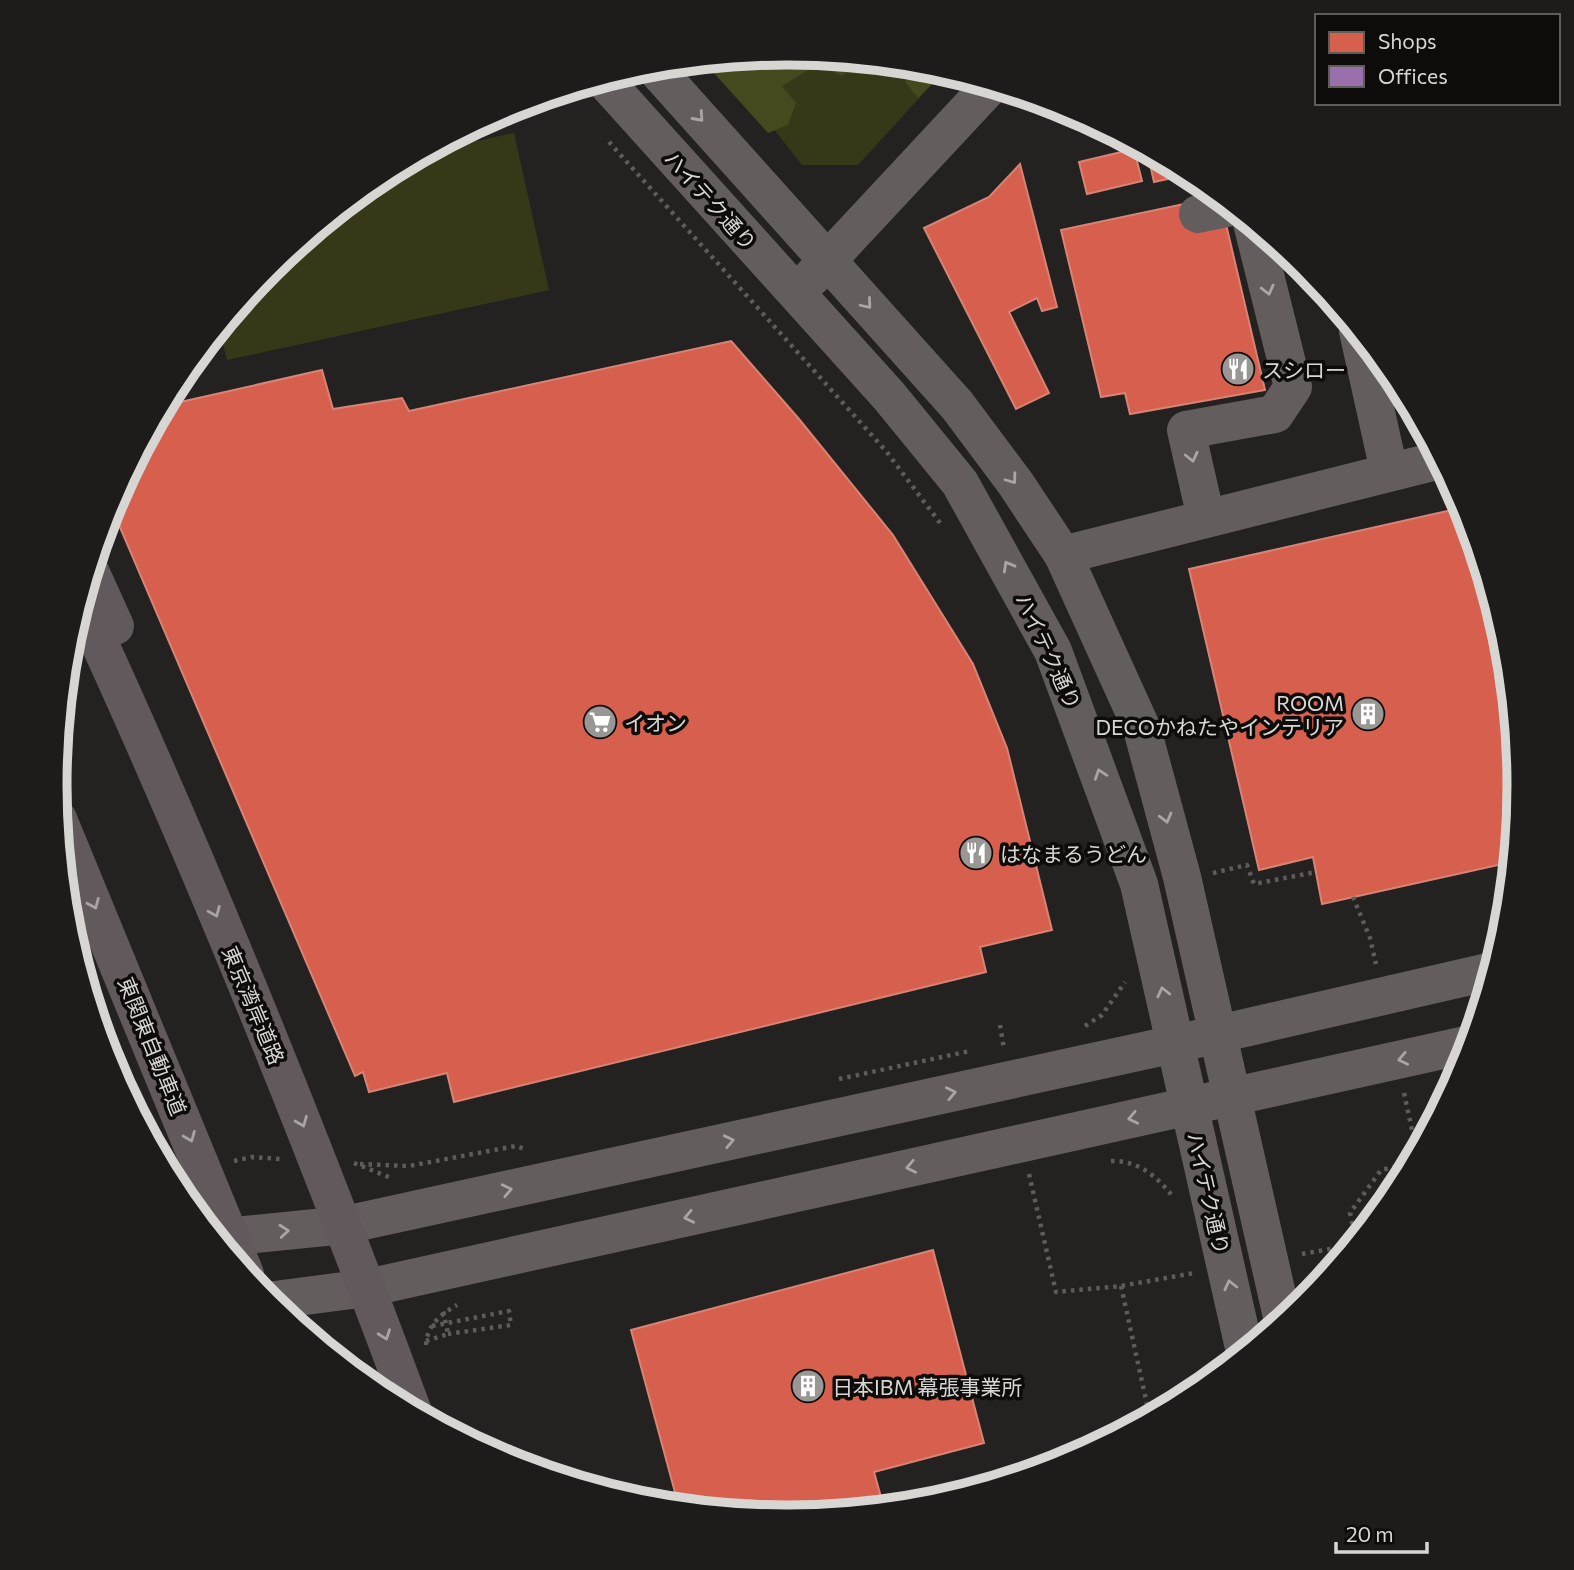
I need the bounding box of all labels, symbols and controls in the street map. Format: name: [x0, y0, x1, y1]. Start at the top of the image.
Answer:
legend: [1315, 14, 1560, 105]
text: Shops: [1378, 28, 1437, 53]
text: Offices: [1378, 63, 1448, 88]
one-way arrow: [691, 108, 703, 121]
street label: ハイテク通り: [660, 145, 762, 255]
one-way arrow: [1260, 284, 1274, 296]
one-way arrow: [859, 296, 871, 309]
restaurant icon: スシロー: [1219, 350, 1257, 388]
place label: スシロー: [1262, 357, 1346, 382]
one-way arrow: [1184, 451, 1198, 463]
one-way arrow: [1004, 471, 1016, 484]
one-way arrow: [1003, 561, 1016, 573]
street label: ハイテク通り: [1011, 589, 1087, 713]
place label: ROOM DECOかねたやインテリア: [1096, 690, 1344, 739]
building icon: ROOM DECOかねたやインテリア: [1349, 695, 1387, 733]
supermarket icon: イオン: [581, 703, 619, 741]
place label: イオン: [624, 710, 687, 735]
one-way arrow: [1094, 768, 1108, 780]
one-way arrow: [1158, 812, 1172, 824]
restaurant icon: はなまるうどん: [957, 834, 995, 872]
place label: はなまるうどん: [1000, 841, 1147, 866]
one-way arrow: [86, 897, 100, 909]
one-way arrow: [207, 905, 221, 918]
street label: 東京湾岸道路: [218, 942, 290, 1068]
street label: 東関東自動車道: [114, 973, 192, 1119]
one-way arrow: [1157, 986, 1171, 998]
one-way arrow: [1397, 1051, 1409, 1065]
one-way arrow: [945, 1086, 957, 1101]
one-way arrow: [1127, 1110, 1139, 1125]
one-way arrow: [294, 1116, 308, 1128]
street label: ハイテク通り: [1183, 1129, 1235, 1257]
one-way arrow: [182, 1131, 196, 1143]
one-way arrow: [723, 1135, 735, 1150]
one-way arrow: [905, 1159, 917, 1174]
one-way arrow: [501, 1184, 513, 1198]
one-way arrow: [683, 1208, 695, 1223]
one-way arrow: [278, 1224, 289, 1239]
one-way arrow: [1224, 1279, 1238, 1291]
one-way arrow: [376, 1328, 390, 1340]
building icon: 日本IBM 幕張事業所: [789, 1367, 827, 1405]
place label: 日本IBM 幕張事業所: [832, 1374, 1023, 1399]
scale bar: [1336, 1510, 1427, 1554]
text: 20 m: [1346, 1521, 1394, 1546]

